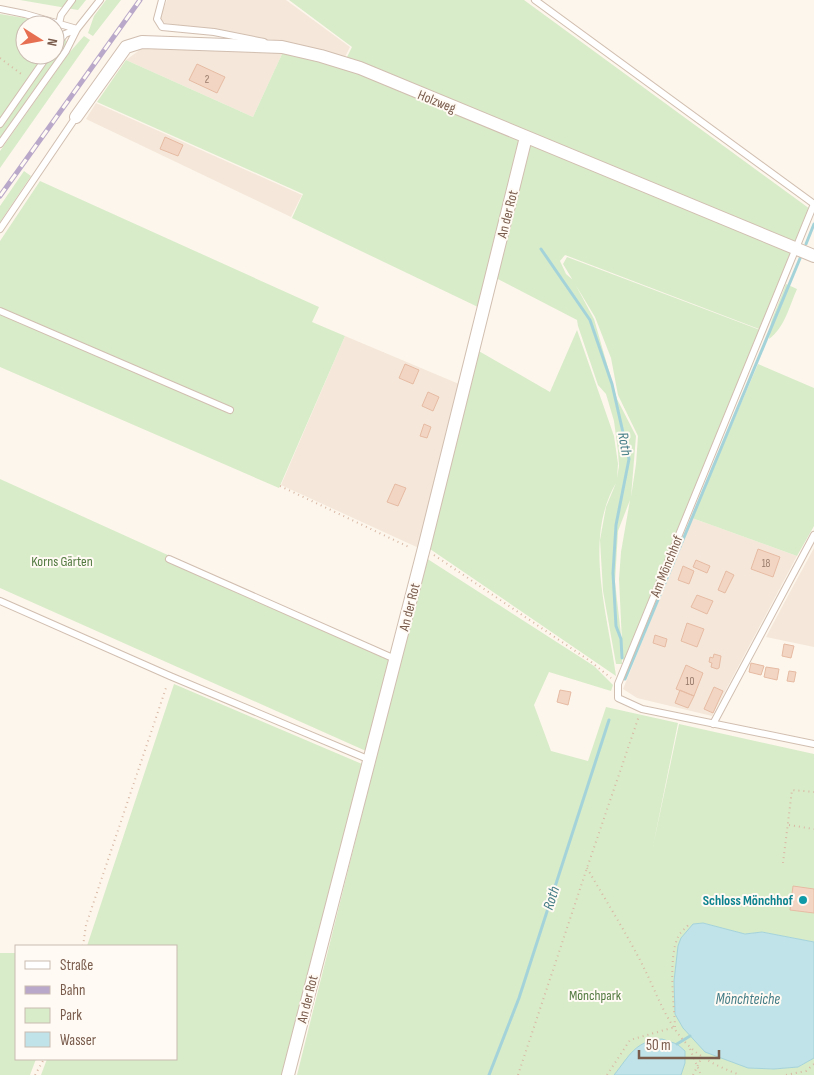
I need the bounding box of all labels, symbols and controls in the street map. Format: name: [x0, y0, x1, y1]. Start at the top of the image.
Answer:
north arrow: [15, 15, 65, 65]
text: N: [43, 37, 61, 48]
house number: 2: [205, 73, 210, 86]
street label: Holzweg: [415, 86, 459, 117]
street label: An der Rot: [493, 188, 522, 241]
water label: Roth: [613, 431, 636, 457]
street label: Am Mönchhof: [646, 532, 687, 600]
park label: Korns Gärten: [31, 553, 93, 570]
house number: 18: [762, 557, 771, 570]
street label: An der Rot: [395, 581, 424, 634]
house number: 10: [686, 675, 694, 688]
water label: Roth: [539, 884, 564, 912]
place label: Schloss Mönchhof: [703, 892, 794, 909]
marker: Schloss Mönchhof: [797, 894, 809, 906]
legend: [15, 945, 178, 1060]
text: Straße: [60, 956, 93, 975]
street label: An der Rot: [293, 973, 322, 1026]
text: Bahn: [60, 981, 85, 1000]
park label: Mönchpark: [569, 987, 622, 1004]
water label: Mönchteiche: [716, 990, 780, 1009]
text: Park: [60, 1006, 82, 1025]
scale bar: [639, 1028, 719, 1060]
text: Wasser: [60, 1031, 97, 1050]
text: 50 m: [646, 1036, 671, 1055]

